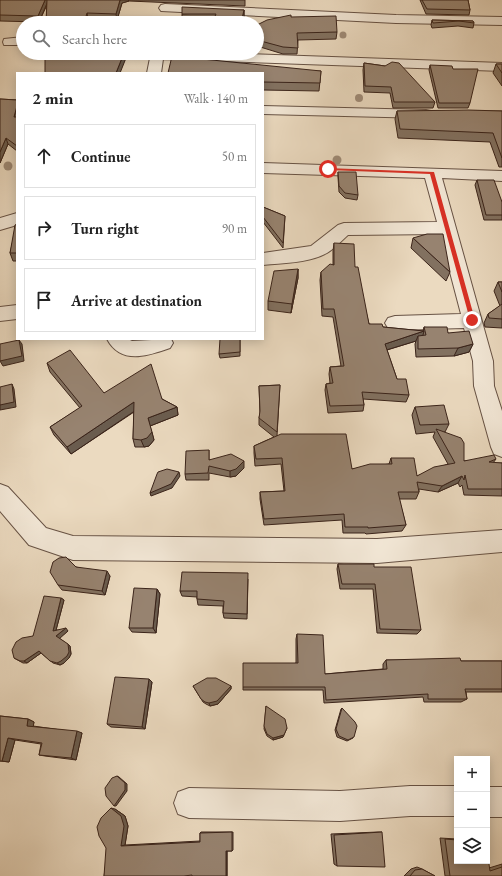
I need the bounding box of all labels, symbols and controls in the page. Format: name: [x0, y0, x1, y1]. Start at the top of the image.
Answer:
search box: [16, 16, 264, 60]
icon: search: [30, 27, 52, 49]
text: Search here: [62, 29, 127, 48]
text: 2 min: [32, 87, 73, 109]
text: Walk · 140 m: [184, 90, 248, 107]
icon: ahead: [33, 145, 55, 167]
text: Continue: [71, 147, 131, 166]
text: 50 m: [222, 148, 247, 165]
route start: [319, 160, 337, 178]
icon: right: [33, 217, 55, 239]
text: Turn right: [71, 219, 139, 238]
text: 90 m: [222, 220, 247, 237]
icon: arrive: [33, 289, 55, 311]
text: Arrive at destination: [71, 291, 202, 310]
route end: [463, 311, 481, 329]
map controls: [454, 756, 490, 864]
button: +: [454, 756, 490, 792]
button: −: [454, 792, 490, 828]
button: layers: [454, 828, 490, 864]

